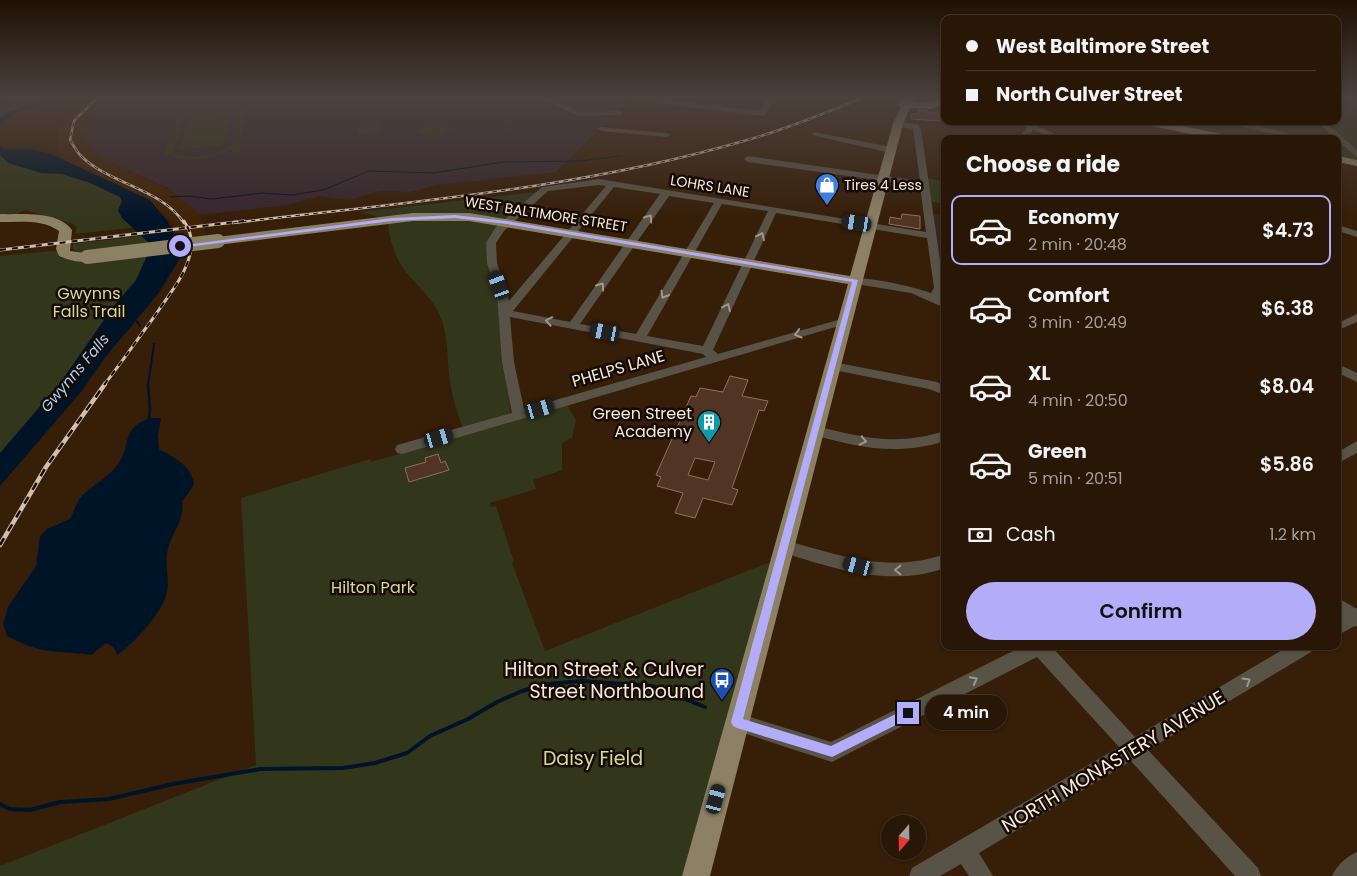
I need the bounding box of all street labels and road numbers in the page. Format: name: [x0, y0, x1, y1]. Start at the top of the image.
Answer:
street label: LOHRS LANE: [669, 170, 751, 202]
street label: WEST BALTIMORE STREET: [463, 191, 629, 237]
street label: PHELPS LANE: [569, 344, 667, 393]
street label: NORTH MONASTERY AVENUE: [997, 684, 1230, 839]

